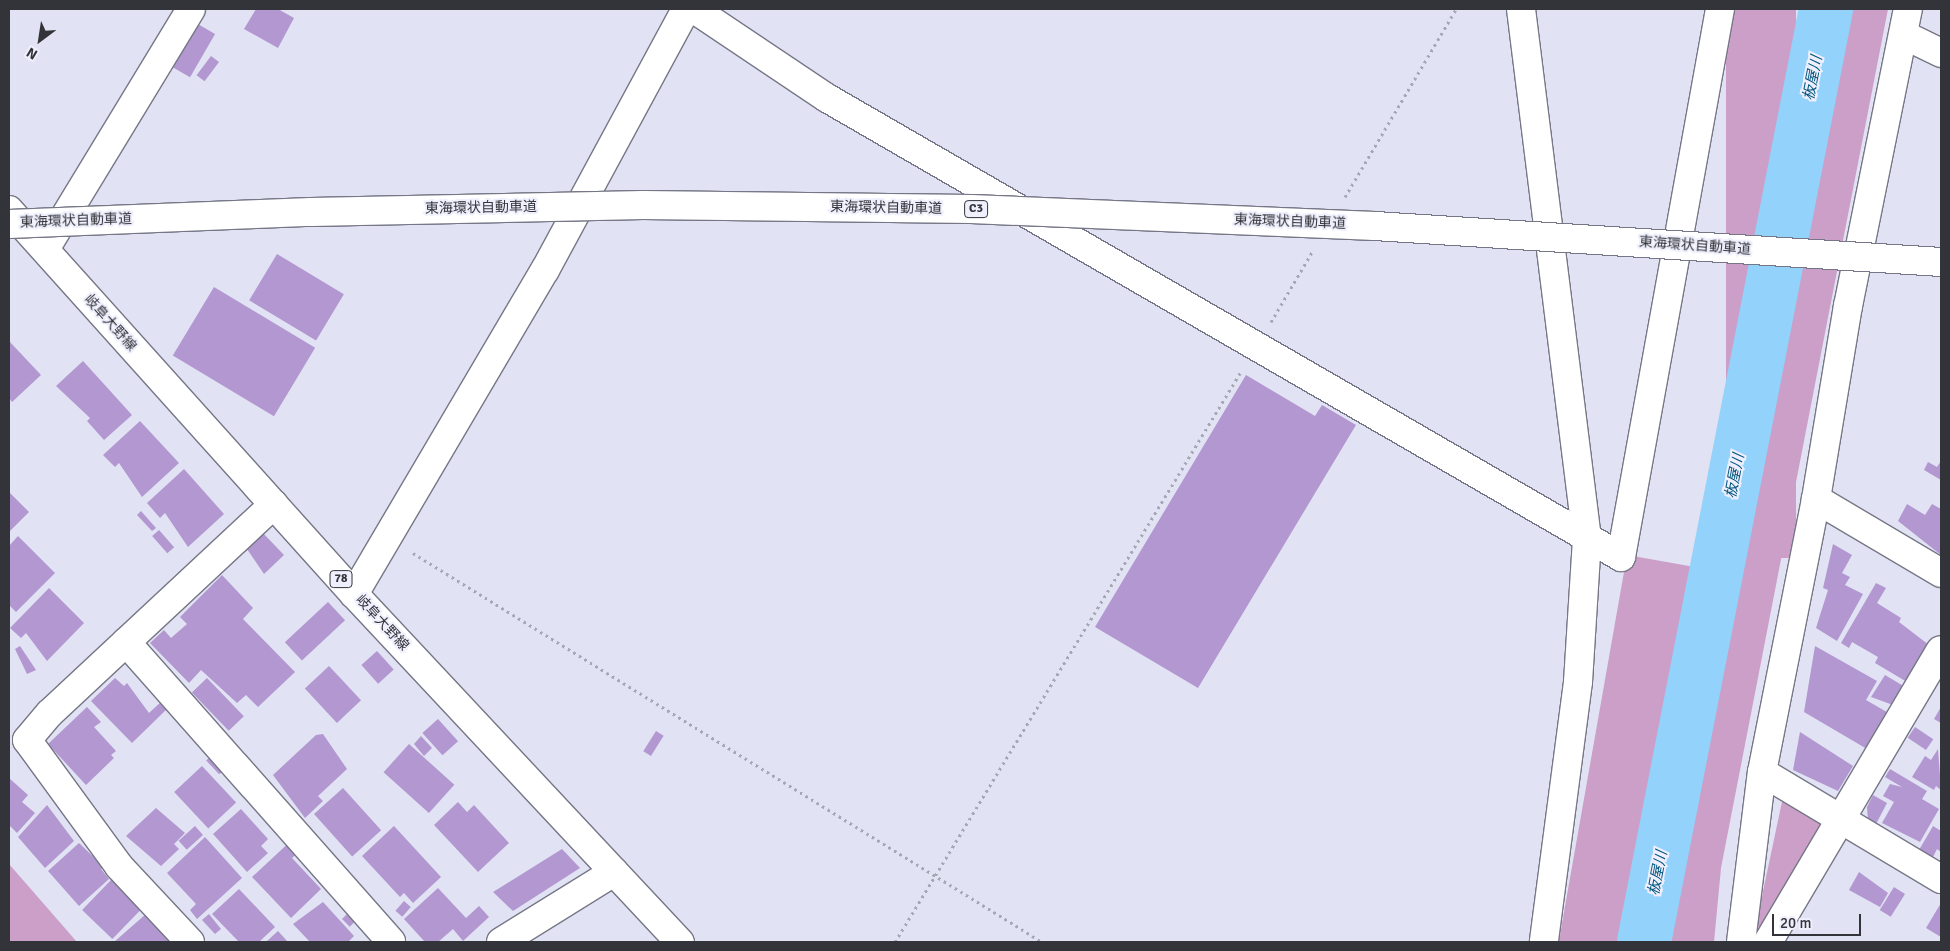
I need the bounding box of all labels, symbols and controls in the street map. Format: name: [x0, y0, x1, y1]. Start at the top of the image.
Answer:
north arrow: [15, 15, 65, 65]
text: N: [23, 43, 41, 63]
water label: 板屋川: [1800, 54, 1826, 102]
street label: 東海環状自動車道: [425, 199, 537, 217]
street label: 東海環状自動車道: [830, 199, 942, 217]
road number: C3: [964, 200, 988, 218]
street label: 東海環状自動車道: [20, 211, 132, 231]
street label: 東海環状自動車道: [1234, 212, 1346, 232]
street label: 東海環状自動車道: [1639, 234, 1751, 258]
street label: 岐阜大野線: [80, 291, 140, 355]
water label: 板屋川: [1722, 452, 1748, 500]
road number: 78: [328, 570, 354, 588]
street label: 岐阜大野線: [352, 592, 412, 654]
water label: 板屋川: [1645, 849, 1671, 897]
scale bar: [1775, 904, 1864, 936]
text: 20 m: [1780, 914, 1811, 932]

